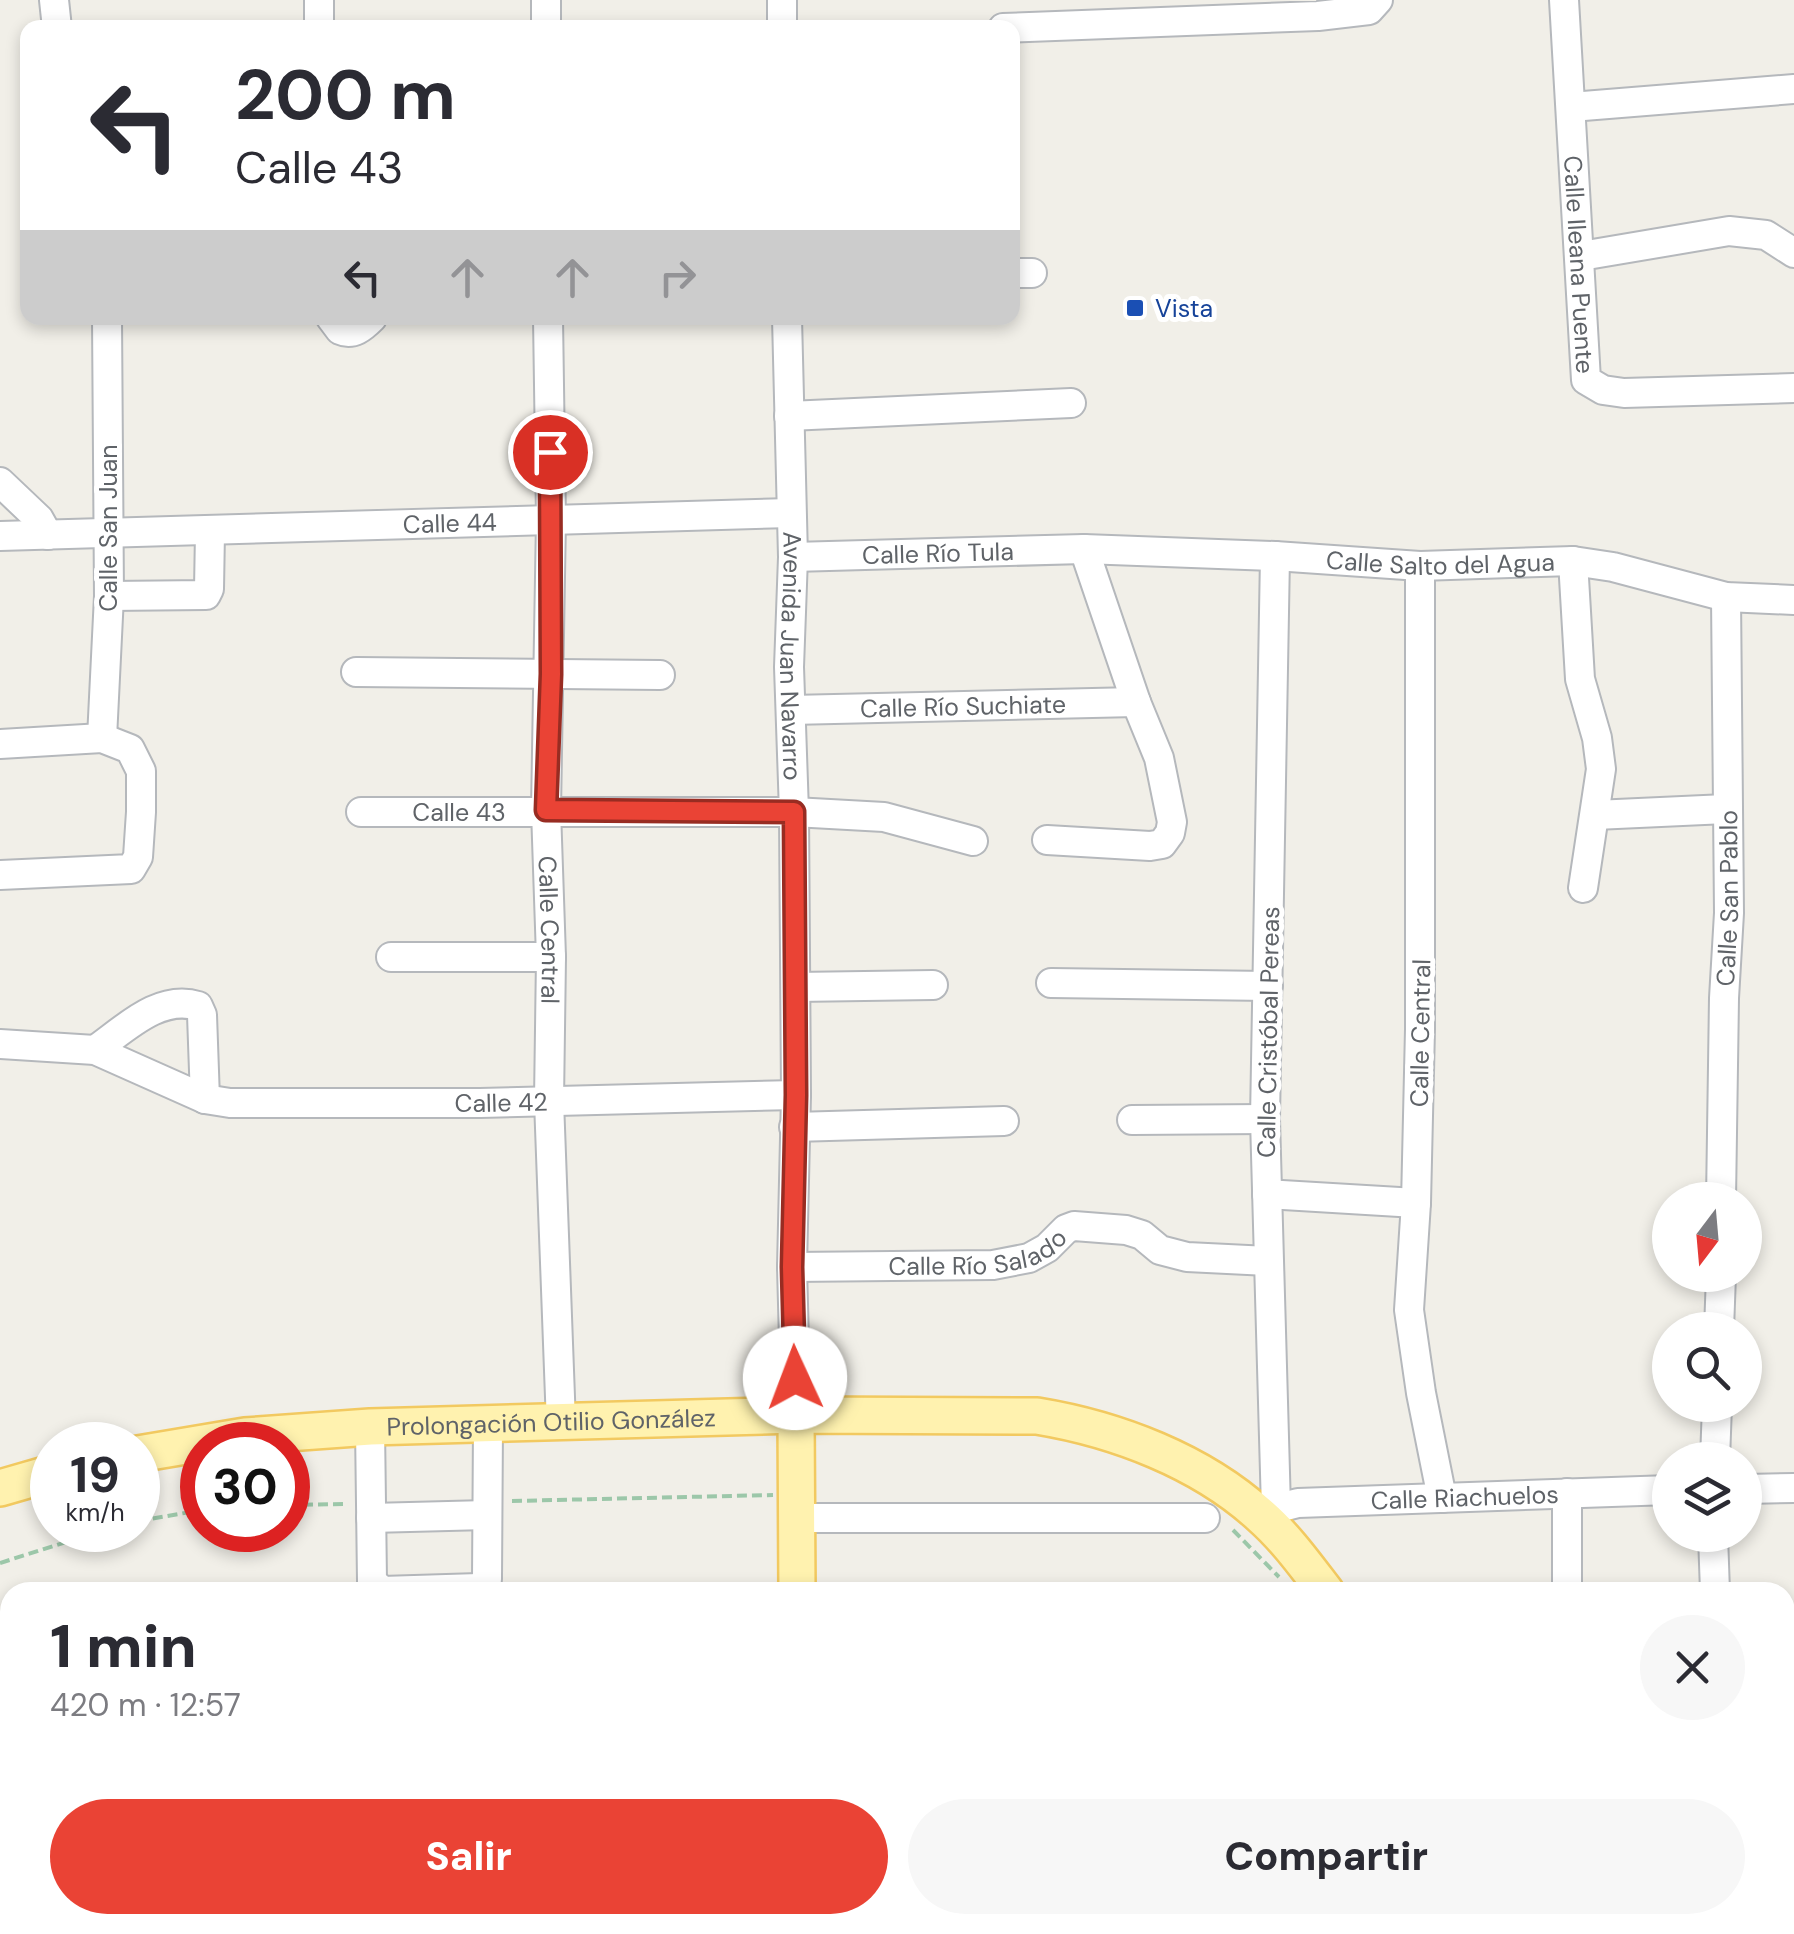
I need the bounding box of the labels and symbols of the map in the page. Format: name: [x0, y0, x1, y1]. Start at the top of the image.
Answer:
street label: Calle Ileana Puente: [1556, 155, 1602, 375]
place label: Vista: [1155, 292, 1213, 325]
marker: Vista: [1124, 297, 1146, 319]
pin: [508, 410, 593, 495]
street label: Calle San Juan: [92, 444, 125, 612]
street label: Calle 44: [402, 506, 497, 541]
street label: Avenida Juan Navarro: [772, 531, 809, 781]
street label: Calle Río Tula: [862, 535, 1014, 572]
street label: Calle Salto del Agua: [1325, 544, 1555, 583]
street label: Calle Río Suchiate: [860, 688, 1066, 725]
street label: Calle 43: [412, 796, 506, 829]
street label: Calle San Pablo: [1709, 810, 1746, 987]
street label: Calle Central: [531, 855, 567, 1004]
street label: Calle Cristóbal Pereas: [1250, 906, 1287, 1158]
street label: Calle Central: [1403, 959, 1438, 1107]
street label: Calle 42: [454, 1085, 548, 1120]
north arrow: [1652, 1182, 1762, 1292]
street label: Calle Río Salado: [888, 1222, 1074, 1283]
position arrow: [743, 1326, 847, 1430]
street label: Prolongación Otilio González: [386, 1401, 716, 1444]
speed limit sign: 30: [180, 1422, 310, 1552]
street label: Calle Riachuelos: [1370, 1478, 1559, 1517]

